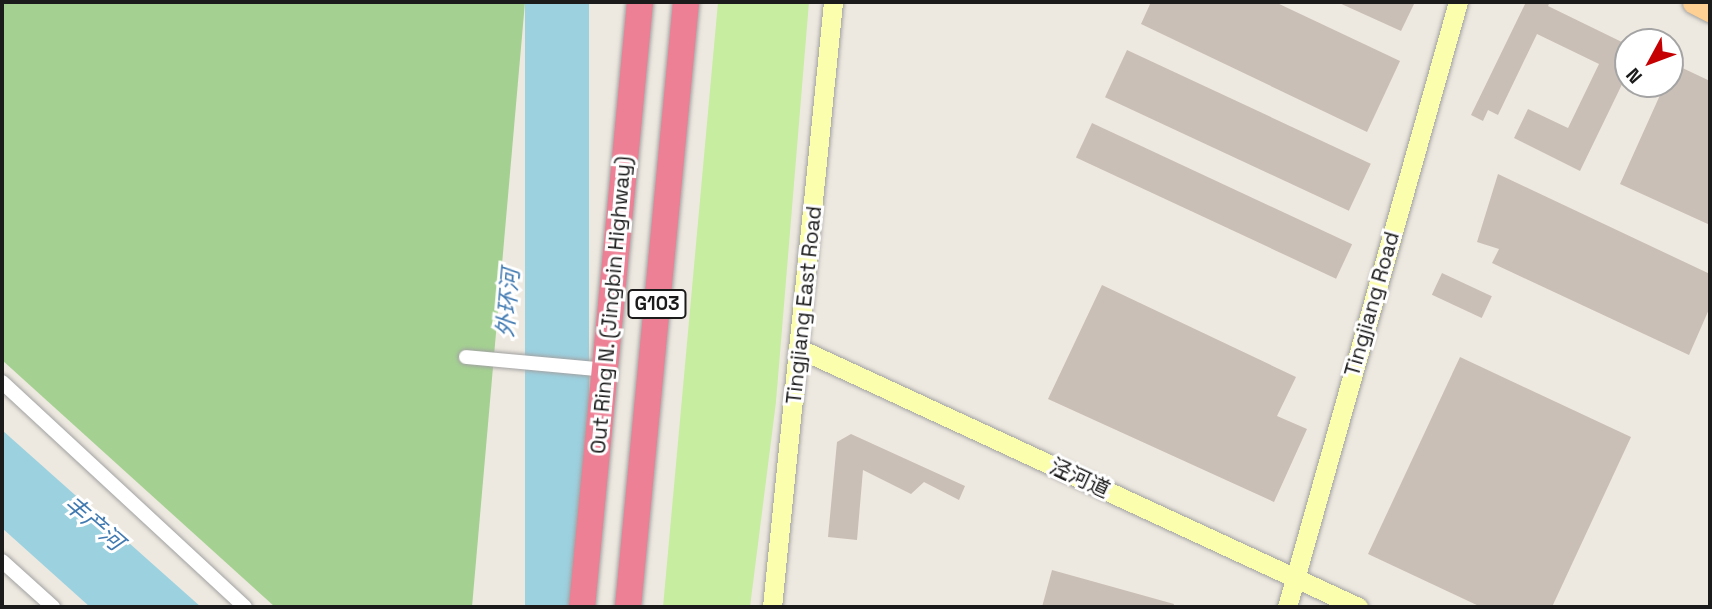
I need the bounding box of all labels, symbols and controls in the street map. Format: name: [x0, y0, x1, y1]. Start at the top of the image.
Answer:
north arrow: [1614, 28, 1684, 98]
text: N: [1621, 63, 1648, 89]
street label: Out Ring N. (Jingbin Highway): [585, 155, 637, 455]
street label: Tingjiang East Road: [781, 205, 827, 405]
street label: Tingjiang Road: [1339, 229, 1405, 379]
water label: 外环河: [491, 267, 525, 339]
road number: G103: [627, 288, 687, 320]
street label: 泾河道: [1046, 453, 1114, 503]
water label: 丰产河: [59, 490, 129, 556]

